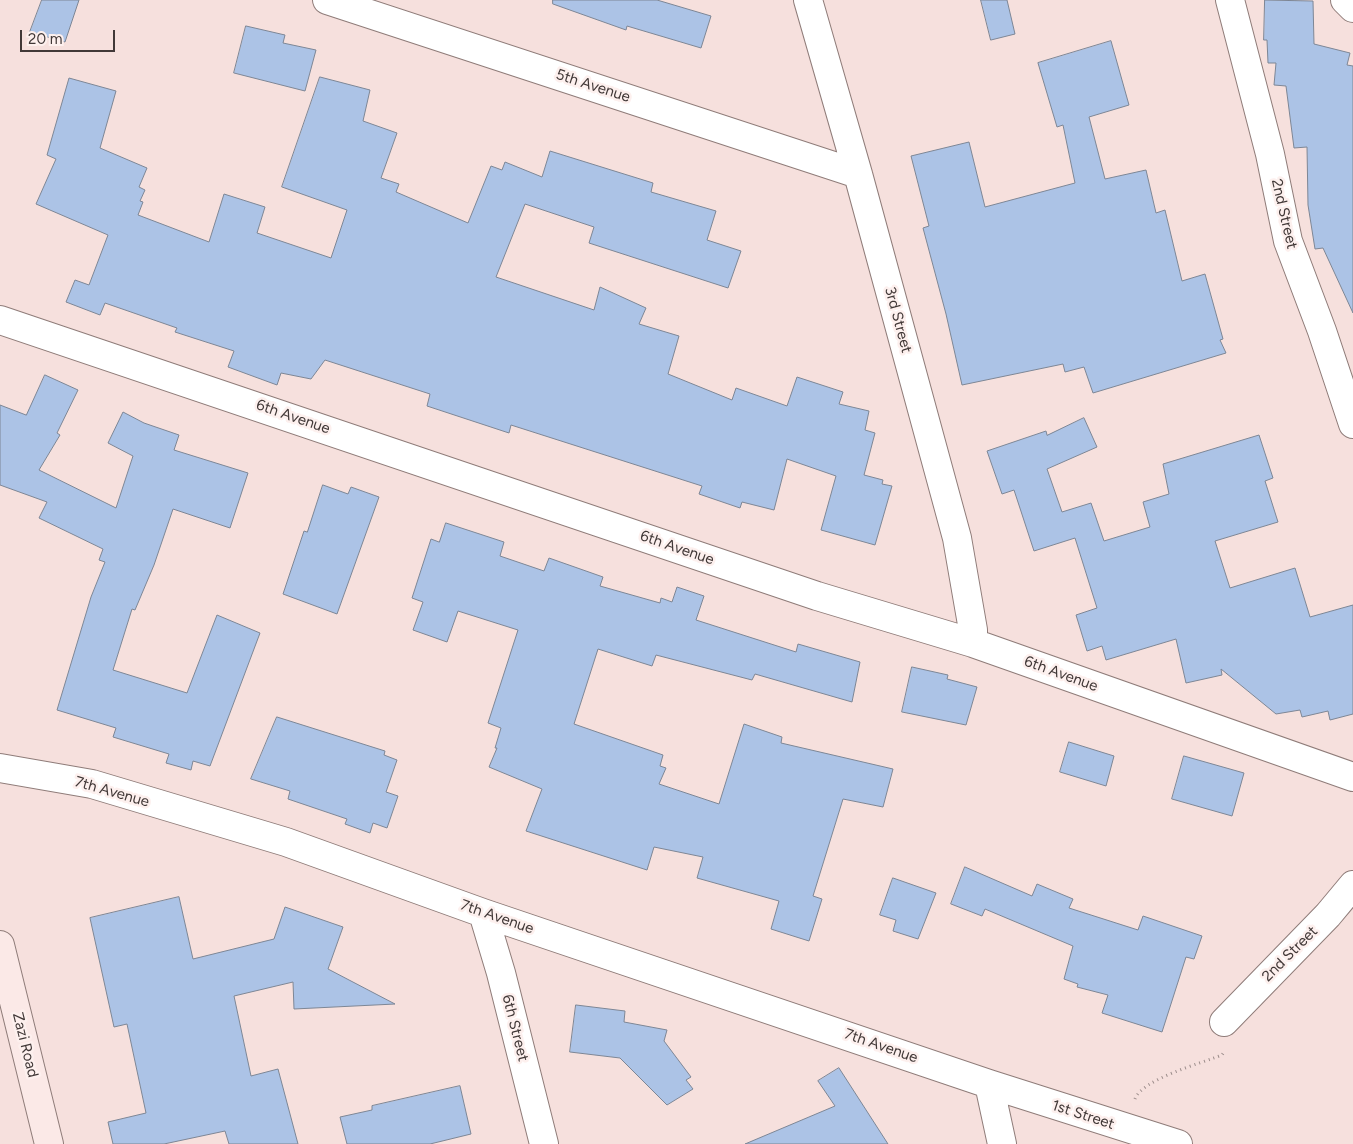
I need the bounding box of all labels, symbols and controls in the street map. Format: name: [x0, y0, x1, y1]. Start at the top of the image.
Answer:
scale bar: [22, 20, 118, 52]
text: 20 m: [28, 30, 62, 48]
street label: 5th Avenue: [554, 66, 632, 106]
street label: 2nd Street: [1267, 177, 1301, 251]
street label: 3rd Street: [881, 285, 915, 355]
street label: 6th Avenue: [254, 396, 332, 438]
street label: 6th Avenue: [638, 527, 716, 569]
street label: 6th Avenue: [1022, 652, 1100, 696]
street label: 7th Avenue: [73, 773, 151, 811]
street label: 7th Avenue: [458, 896, 536, 938]
street label: 2nd Street: [1258, 922, 1322, 986]
street label: 6th Street: [498, 993, 532, 1063]
street label: Zazi Road: [8, 1011, 42, 1079]
street label: 7th Avenue: [842, 1025, 920, 1067]
street label: 1st Street: [1050, 1096, 1116, 1134]

